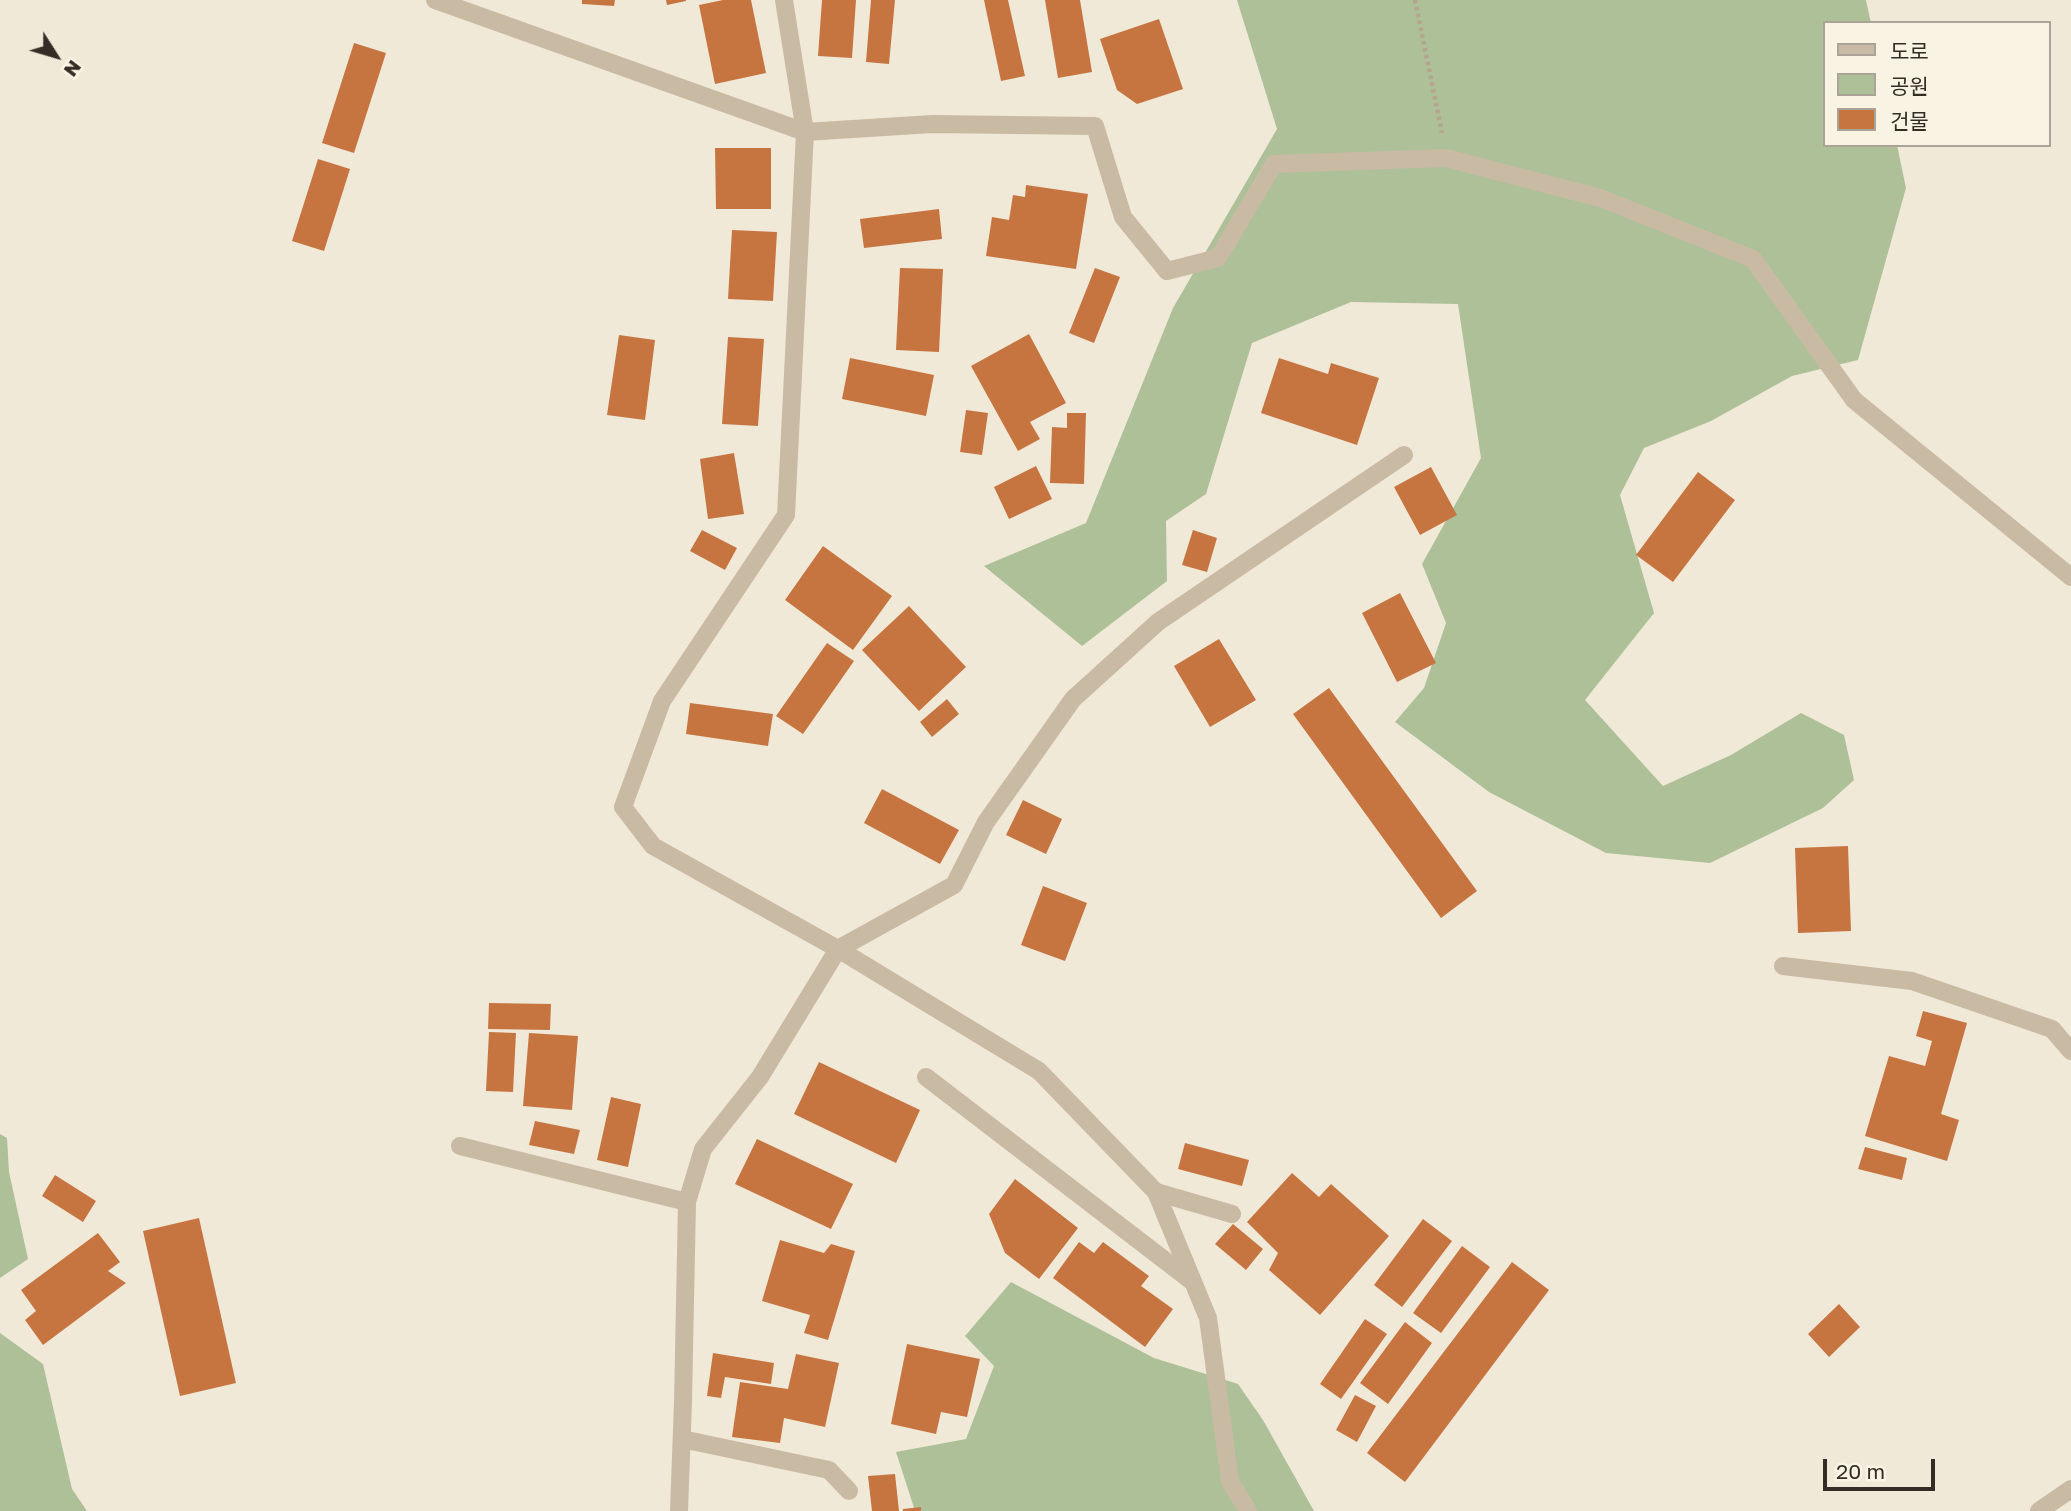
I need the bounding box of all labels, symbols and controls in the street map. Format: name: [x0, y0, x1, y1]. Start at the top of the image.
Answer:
north arrow: [21, 21, 91, 91]
legend: [1822, 21, 2050, 147]
text: 도로: [1890, 38, 1929, 64]
text: N: [60, 56, 87, 82]
text: 공원: [1890, 73, 1929, 99]
text: 건물: [1890, 108, 1929, 134]
scale bar: [1826, 1444, 1938, 1488]
text: 20 m: [1836, 1458, 1885, 1484]

